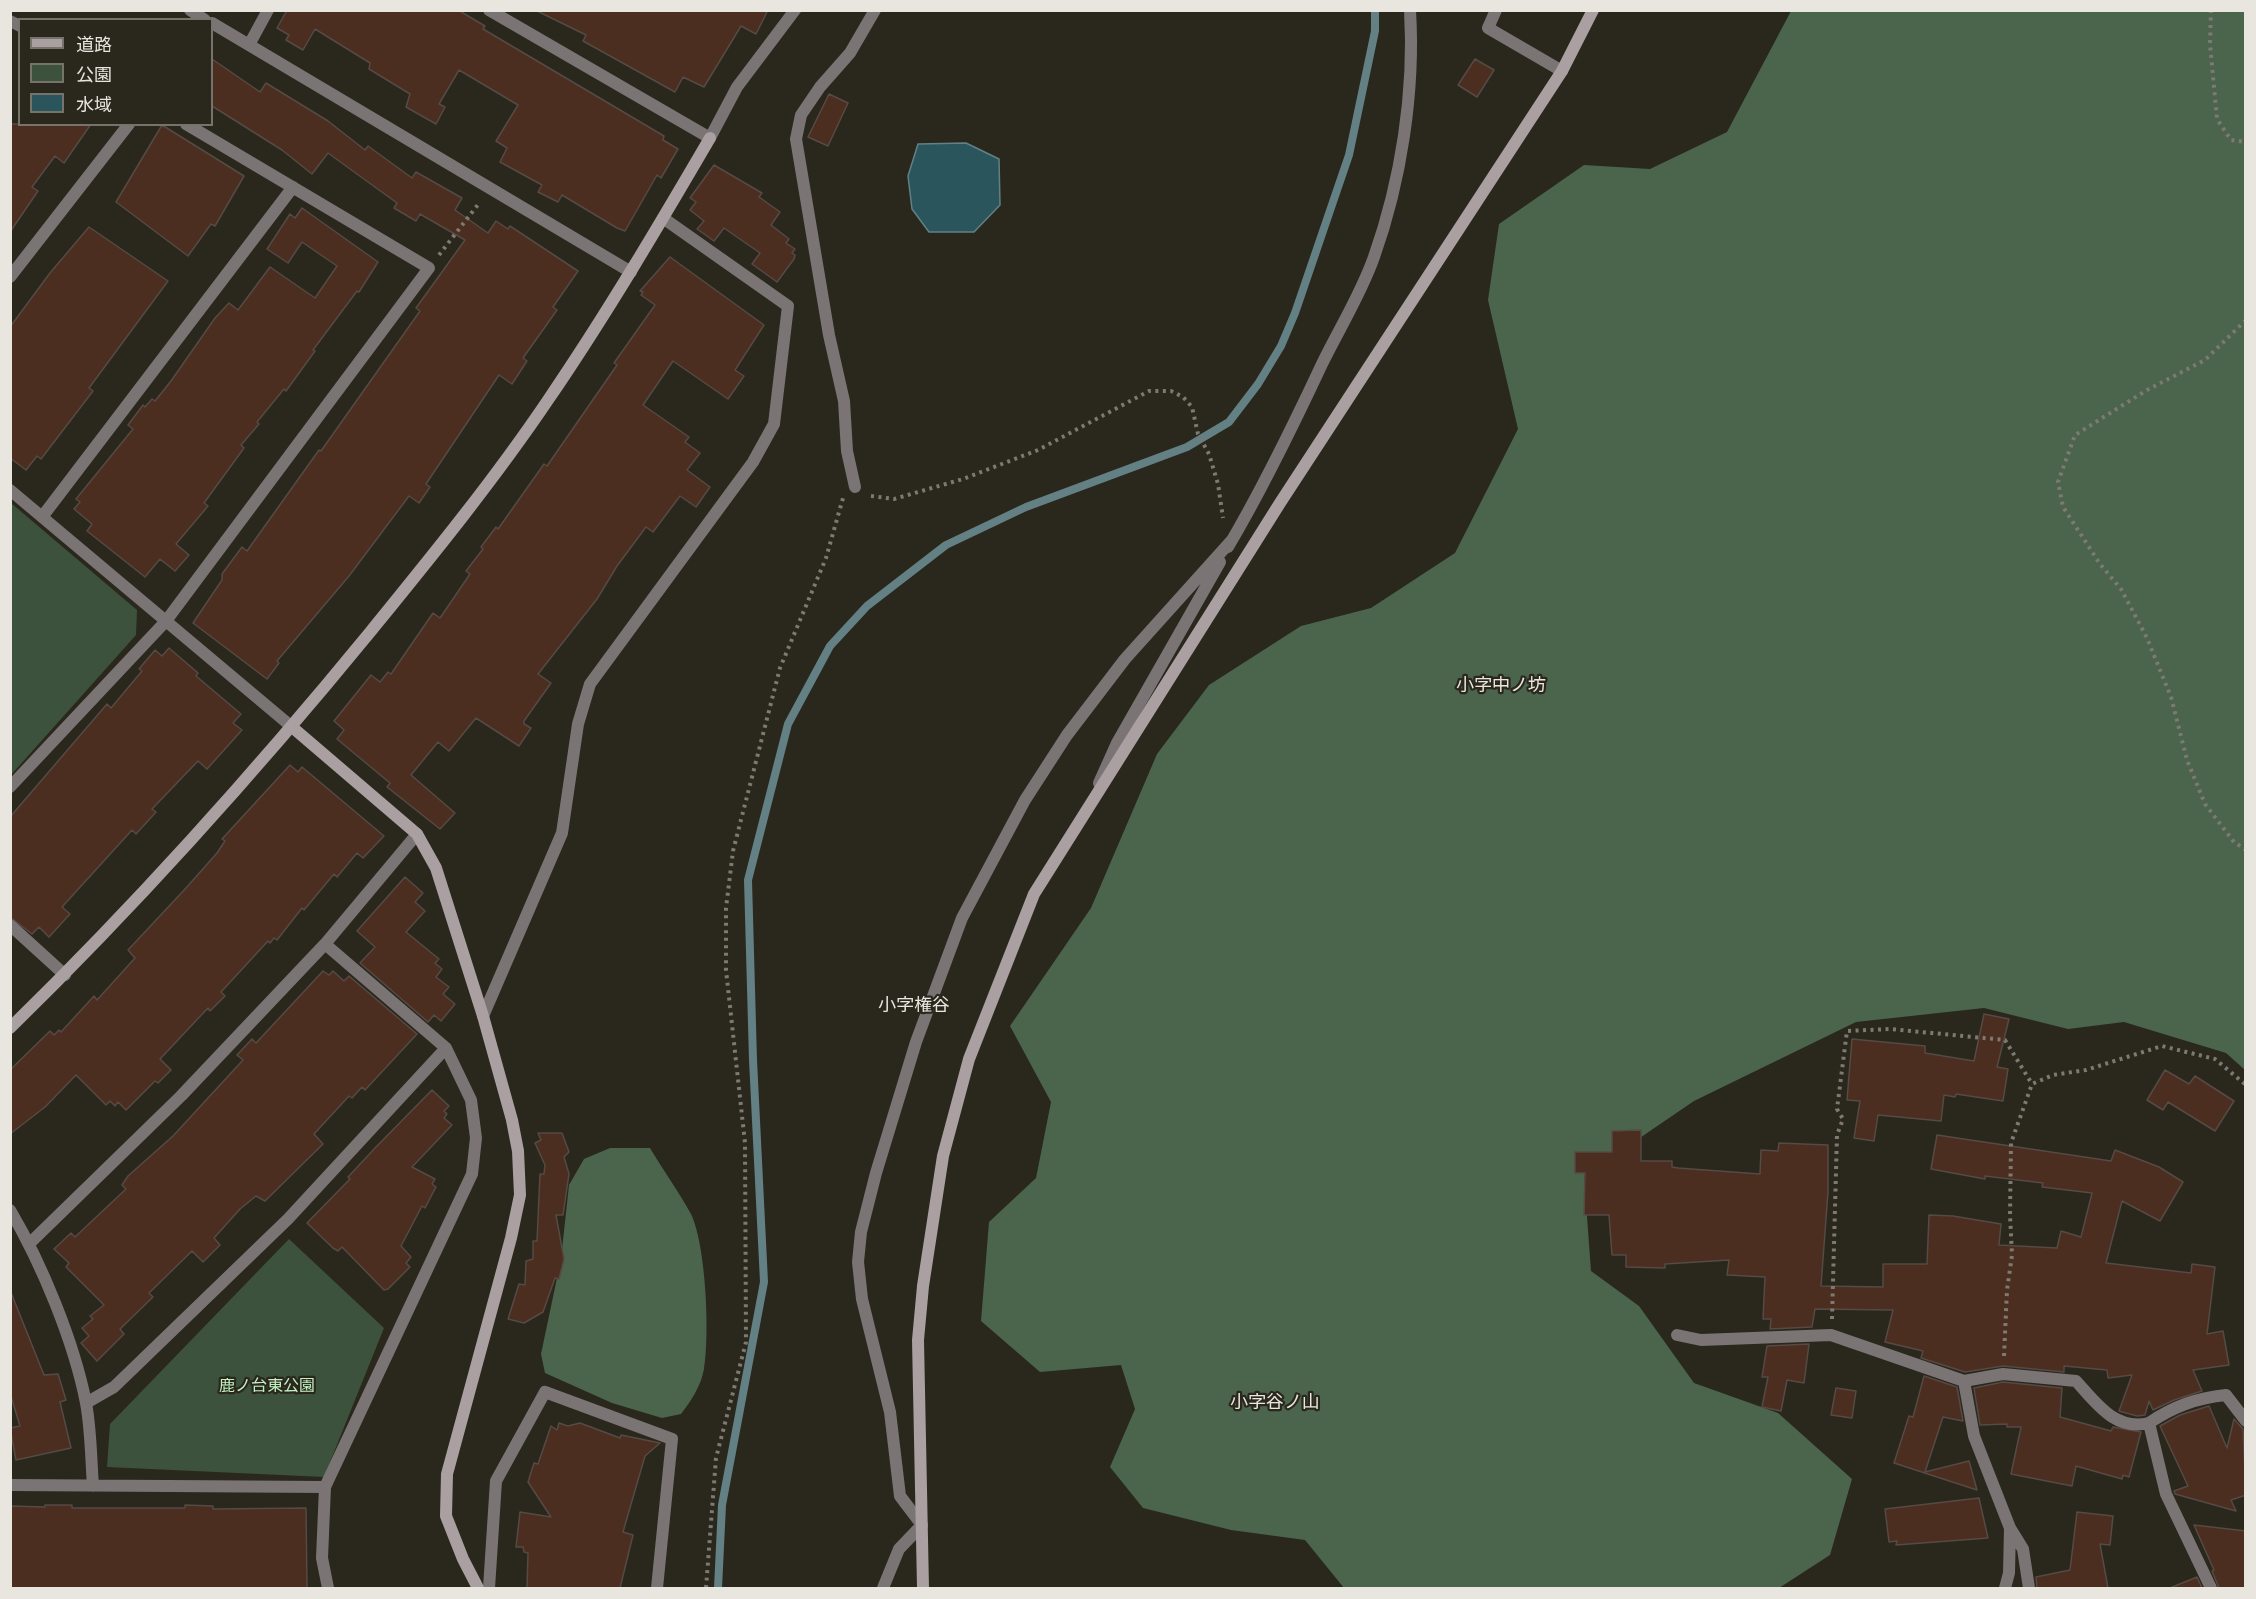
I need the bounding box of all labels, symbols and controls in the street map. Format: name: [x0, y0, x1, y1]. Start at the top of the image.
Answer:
legend: [18, 18, 213, 126]
text: 道路: [76, 35, 112, 56]
text: 公園: [76, 65, 112, 86]
text: 水域: [76, 95, 112, 116]
district label: 小字中ノ坊: [1456, 675, 1546, 697]
district label: 小字権谷: [878, 995, 950, 1017]
park label: 鹿ノ台東公園: [219, 1377, 315, 1397]
district label: 小字谷ノ山: [1230, 1392, 1320, 1414]

